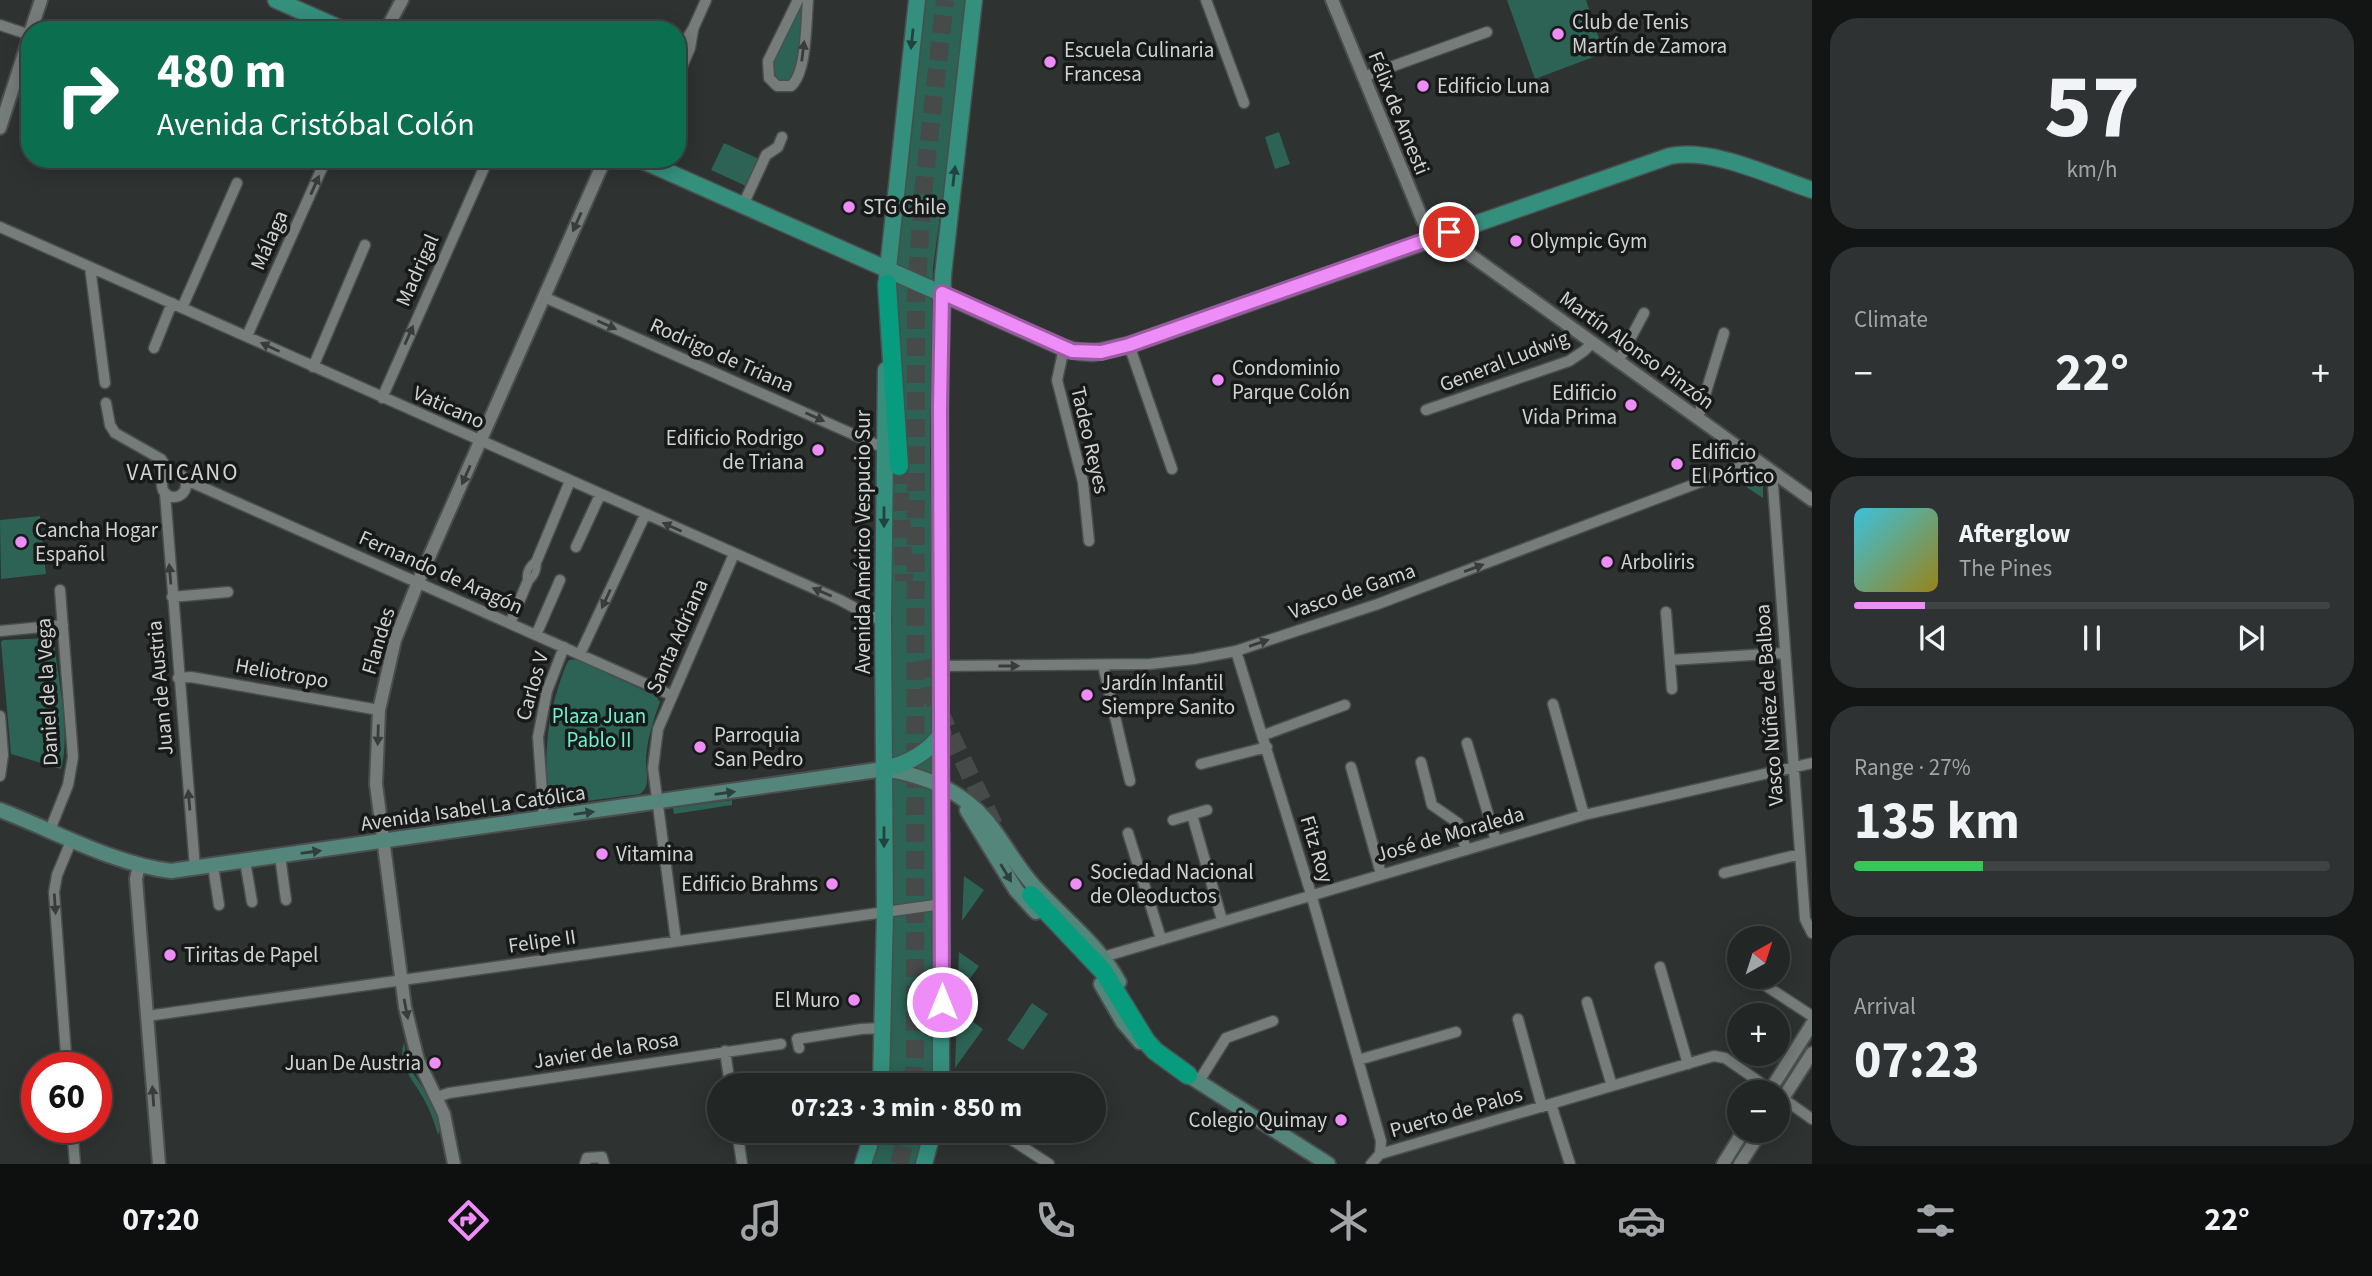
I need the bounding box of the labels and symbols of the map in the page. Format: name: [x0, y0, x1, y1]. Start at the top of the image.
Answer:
place label: Club de Tenis Martín de Zamora: [1572, 7, 1727, 61]
marker: Club de Tenis Martín de Zamora: [1550, 26, 1566, 42]
one-way arrow: [907, 28, 918, 50]
place label: Escuela Culinaria Francesa: [1064, 35, 1214, 89]
one-way arrow: [797, 40, 808, 62]
street label: Félix de Amesti: [1361, 47, 1437, 179]
marker: Escuela Culinaria Francesa: [1042, 54, 1058, 70]
place label: Edificio Luna: [1437, 71, 1550, 101]
marker: Edificio Luna: [1415, 78, 1431, 94]
one-way arrow: [949, 165, 960, 187]
one-way arrow: [309, 175, 321, 195]
place label: STG Chile: [863, 192, 946, 222]
marker: STG Chile: [841, 199, 857, 215]
pin: [1419, 202, 1479, 262]
street label: Málaga: [243, 205, 295, 275]
one-way arrow: [571, 212, 583, 232]
place label: Olympic Gym: [1530, 226, 1647, 256]
street label: Madrigal: [388, 229, 446, 311]
marker: Olympic Gym: [1508, 233, 1524, 249]
street label: Martín Alonso Pinzón: [1553, 283, 1721, 417]
street label: Rodrigo de Triana: [645, 310, 799, 400]
one-way arrow: [596, 320, 617, 331]
street label: General Ludwig: [1435, 322, 1573, 399]
one-way arrow: [403, 325, 415, 345]
one-way arrow: [260, 341, 281, 352]
place label: Condominio Parque Colón: [1232, 353, 1350, 407]
marker: Condominio Parque Colón: [1210, 372, 1226, 388]
street label: Vaticano: [408, 378, 490, 436]
place label: Edificio Vida Prima: [1522, 378, 1617, 432]
street label: Tadeo Reyes: [1063, 383, 1117, 497]
marker: Edificio Vida Prima: [1623, 397, 1639, 413]
street label: Avenida Américo Vespucio Sur: [848, 409, 878, 674]
one-way arrow: [804, 412, 825, 423]
place label: Edificio Rodrigo de Triana: [666, 423, 804, 477]
place label: Edificio El Pórtico: [1691, 437, 1774, 491]
marker: Edificio Rodrigo de Triana: [810, 442, 826, 458]
district label: VATICANO: [127, 456, 239, 489]
marker: Edificio El Pórtico: [1669, 456, 1685, 472]
one-way arrow: [460, 465, 472, 485]
one-way arrow: [878, 506, 890, 528]
place label: Cancha Hogar Español: [35, 515, 159, 569]
one-way arrow: [662, 521, 682, 533]
street label: Fernando de Aragón: [354, 522, 528, 622]
marker: Cancha Hogar Español: [13, 534, 29, 550]
place label: Arboliris: [1621, 547, 1695, 577]
marker: Arboliris: [1599, 554, 1615, 570]
street label: Vasco de Gama: [1285, 555, 1419, 627]
one-way arrow: [1463, 562, 1484, 573]
one-way arrow: [164, 563, 175, 585]
street label: Santa Adriana: [638, 574, 716, 698]
one-way arrow: [811, 586, 832, 597]
one-way arrow: [600, 589, 612, 609]
street label: Vasco Núñez de Balboa: [1747, 603, 1791, 807]
street label: Flandes: [354, 604, 402, 678]
street label: Daniel de la Vega: [28, 617, 66, 767]
street label: Juan de Austria: [139, 619, 181, 757]
one-way arrow: [1249, 637, 1270, 648]
street label: Carlos V: [508, 648, 556, 724]
street label: Heliotropo: [233, 650, 331, 696]
one-way arrow: [999, 660, 1021, 672]
place label: Jardín Infantil Siempre Sanito: [1101, 668, 1235, 722]
marker: Jardín Infantil Siempre Sanito: [1079, 687, 1095, 703]
park label: Plaza Juan Pablo II: [552, 701, 646, 755]
place label: Parroquia San Pedro: [714, 720, 803, 774]
one-way arrow: [373, 724, 384, 746]
marker: Parroquia San Pedro: [692, 739, 708, 755]
street label: Avenida Isabel La Católica: [359, 777, 587, 839]
one-way arrow: [714, 787, 736, 798]
one-way arrow: [183, 789, 194, 811]
street label: José de Moraleda: [1372, 798, 1528, 870]
one-way arrow: [574, 807, 596, 818]
street label: Fitz Roy: [1293, 812, 1341, 886]
one-way arrow: [878, 826, 890, 848]
place label: Vitamina: [616, 839, 694, 869]
one-way arrow: [300, 846, 322, 857]
marker: Vitamina: [594, 846, 610, 862]
place label: Sociedad Nacional de Oleoductos: [1090, 857, 1254, 911]
one-way arrow: [999, 863, 1012, 883]
place label: Edificio Brahms: [681, 869, 818, 899]
marker: Edificio Brahms: [824, 876, 840, 892]
marker: Sociedad Nacional de Oleoductos: [1068, 876, 1084, 892]
one-way arrow: [50, 893, 61, 915]
street label: Felipe II: [506, 921, 578, 961]
north arrow: [1727, 926, 1790, 989]
place label: Tiritas de Papel: [184, 940, 318, 970]
marker: Tiritas de Papel: [162, 947, 178, 963]
position arrow: [905, 965, 979, 1039]
place label: El Muro: [774, 985, 840, 1015]
marker: El Muro: [846, 992, 862, 1008]
one-way arrow: [401, 999, 412, 1021]
street label: Javier de la Rosa: [531, 1024, 681, 1076]
place label: Juan De Austria: [285, 1048, 421, 1078]
speed limit sign: 60: [21, 1052, 112, 1143]
marker: Juan De Austria: [427, 1055, 443, 1071]
street label: Puerto de Palos: [1386, 1079, 1526, 1145]
one-way arrow: [147, 1085, 158, 1107]
place label: Colegio Quimay: [1188, 1105, 1327, 1135]
marker: Colegio Quimay: [1333, 1112, 1349, 1128]

